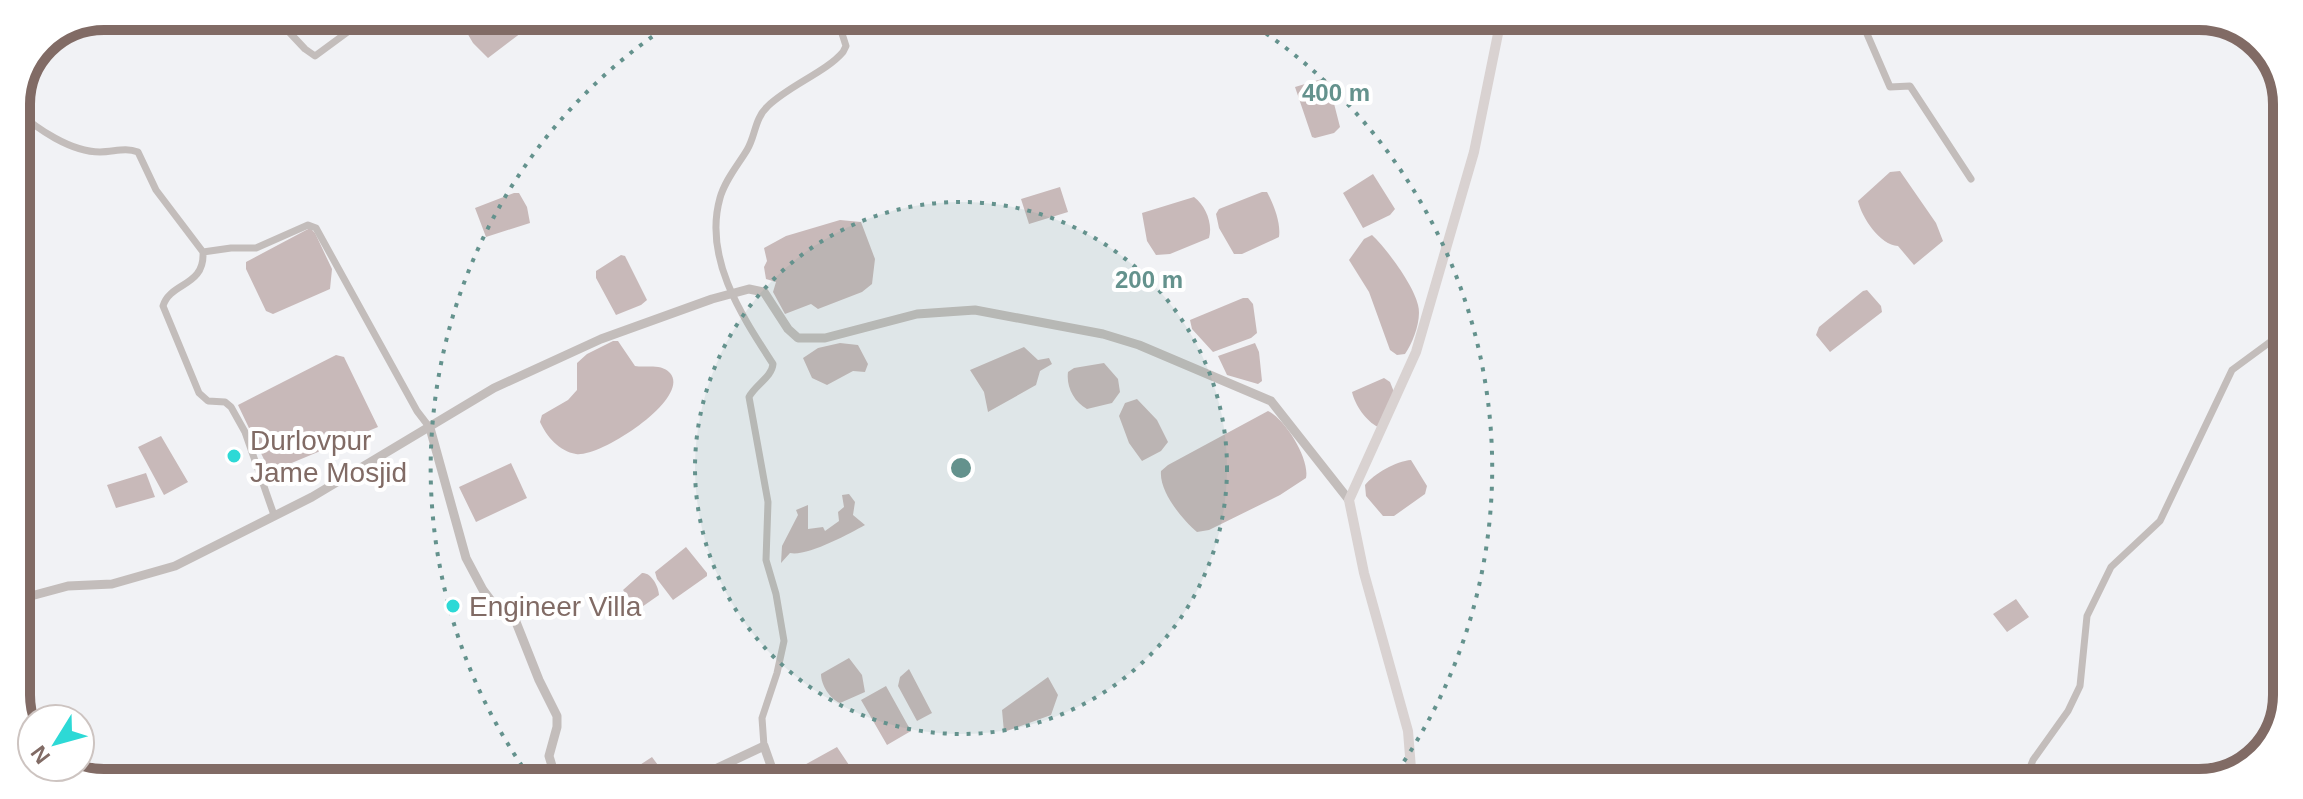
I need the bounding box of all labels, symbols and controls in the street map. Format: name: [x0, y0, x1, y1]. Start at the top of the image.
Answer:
text: 400 m: [1302, 79, 1370, 106]
text: 200 m: [1115, 266, 1183, 293]
place label: Durlovpur Jame Mosjid: [250, 425, 407, 488]
marker: Durlovpur Jame Mosjid: [225, 447, 243, 465]
centre of rings: [947, 454, 975, 482]
place label: Engineer Villa: [469, 591, 642, 622]
marker: Engineer Villa: [444, 597, 462, 615]
north arrow: [16, 703, 96, 783]
text: N: [26, 741, 55, 769]

